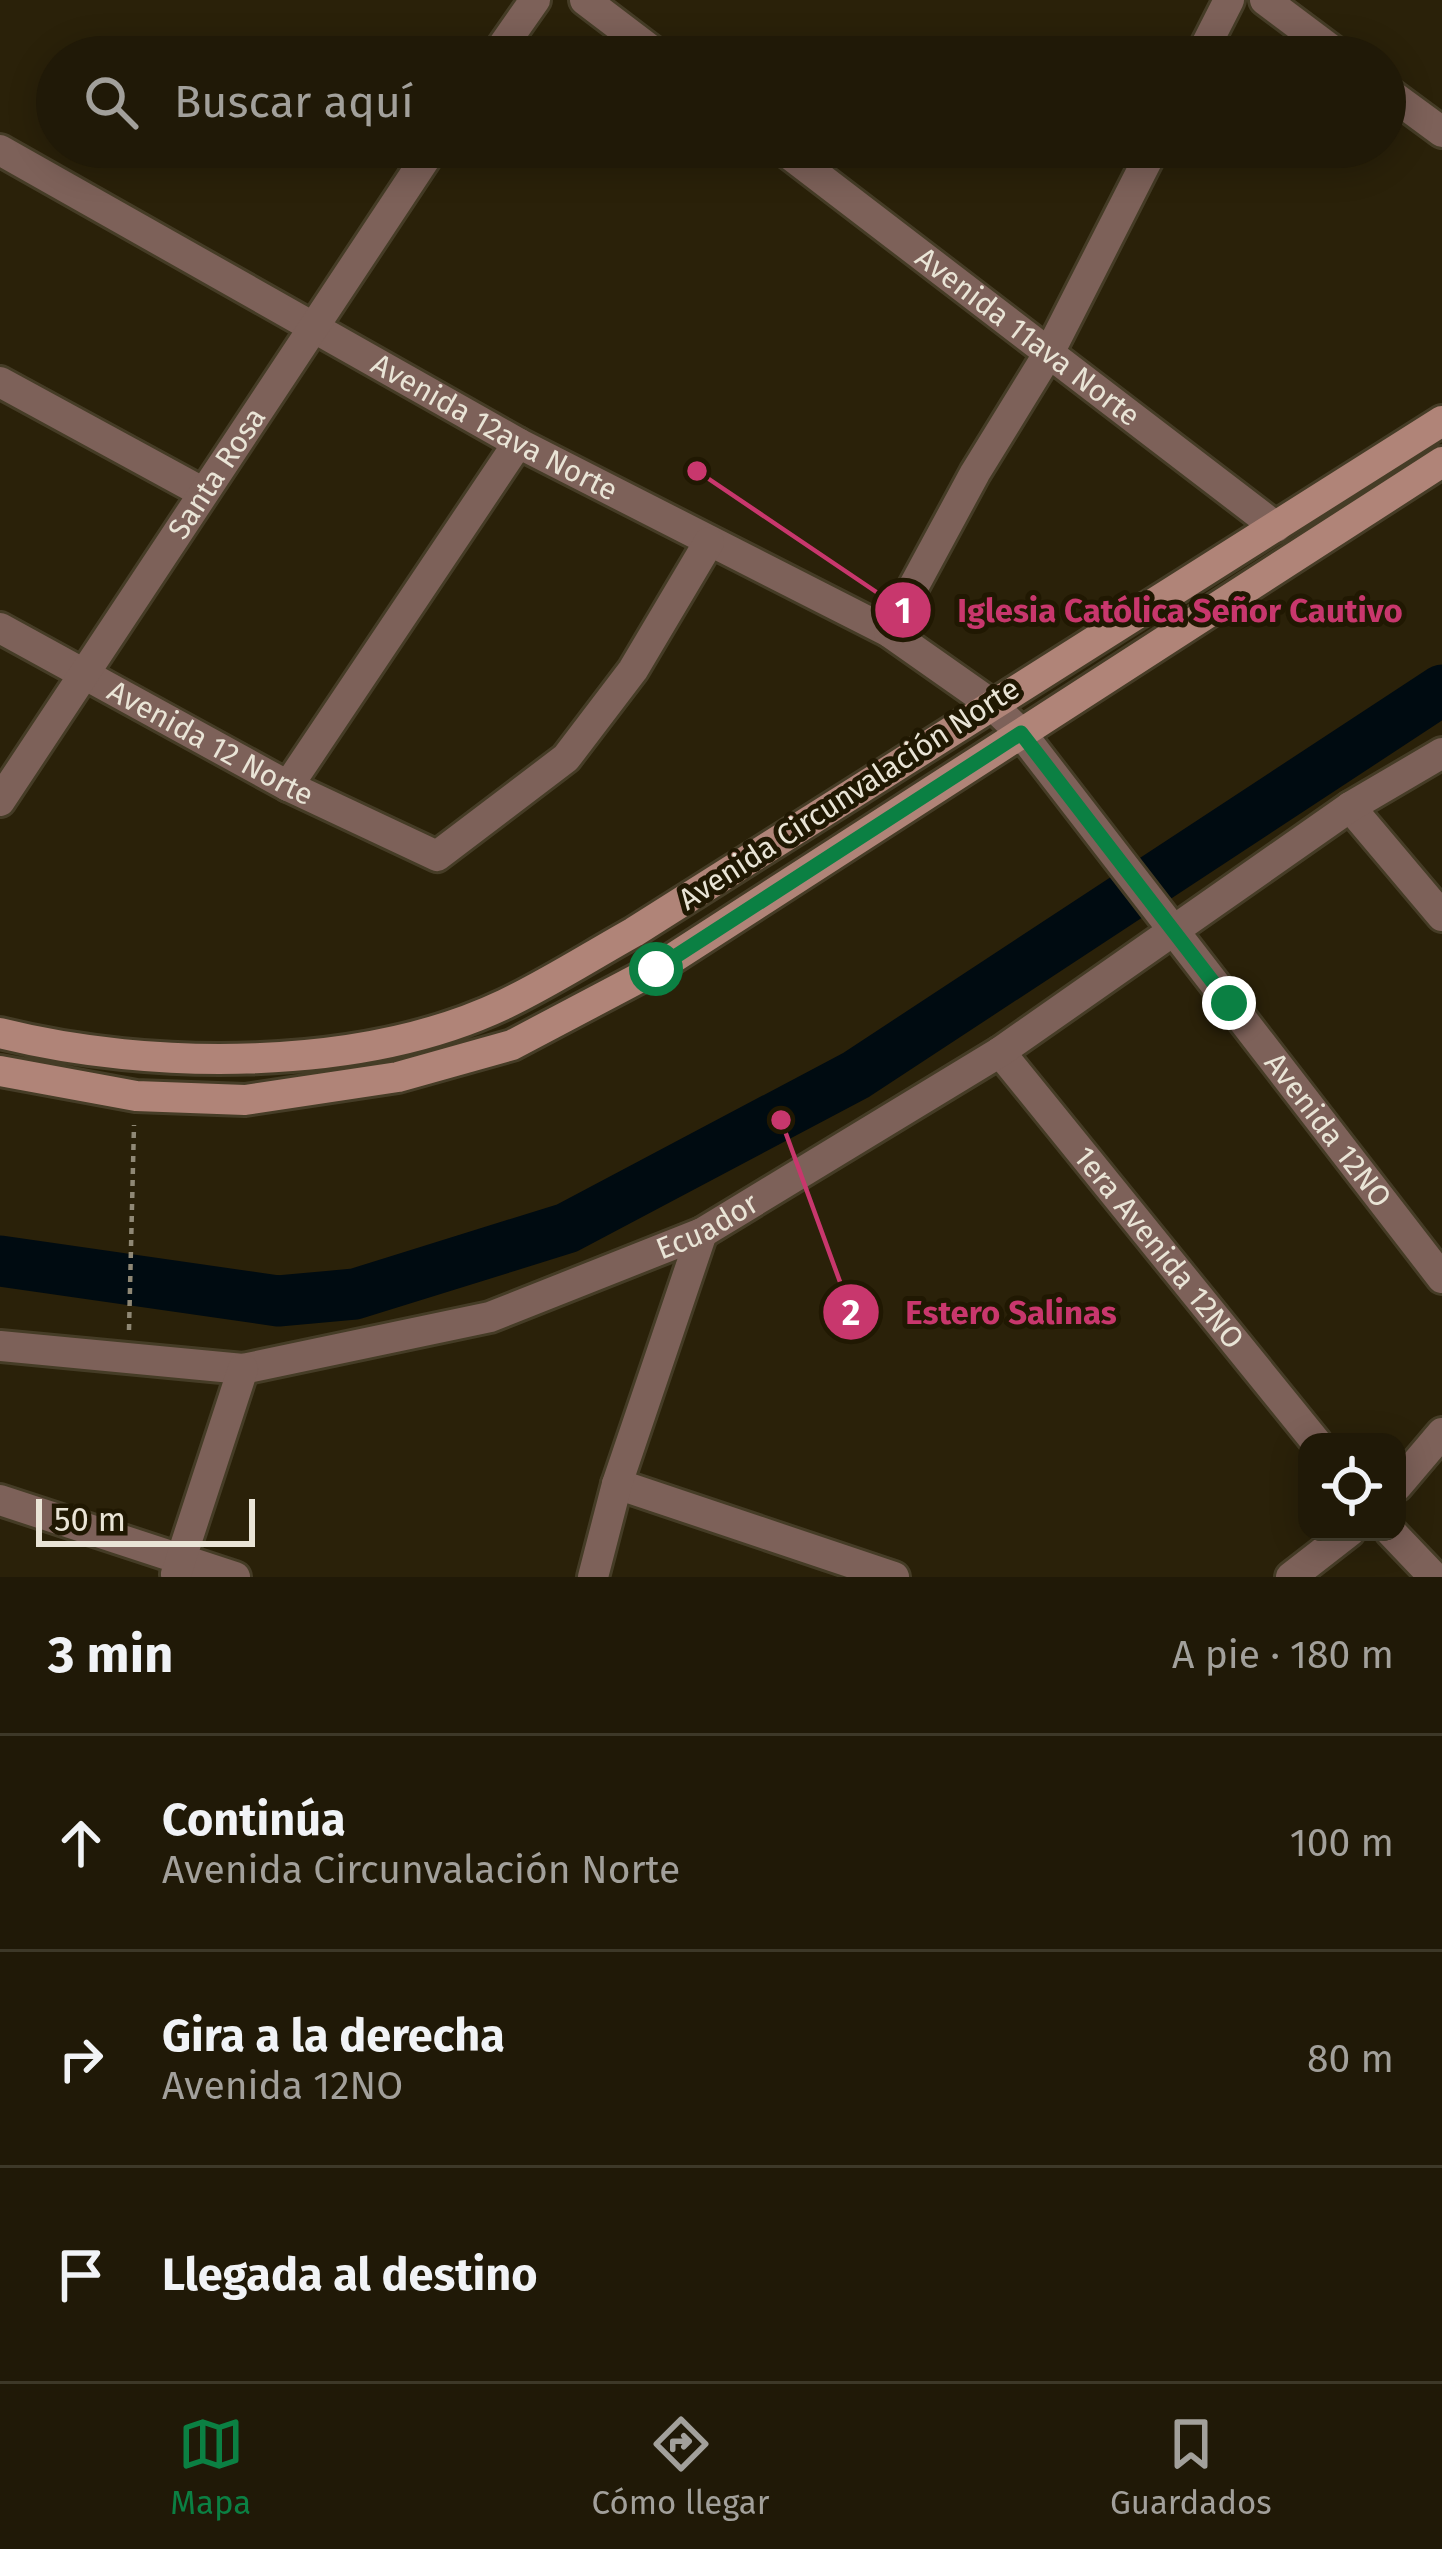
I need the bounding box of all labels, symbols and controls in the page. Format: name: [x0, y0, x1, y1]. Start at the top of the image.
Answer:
search box: [36, 36, 1406, 168]
icon: search: [78, 69, 144, 135]
text: Buscar aquí: [174, 75, 414, 129]
street label: Avenida 11ava Norte: [908, 239, 1147, 434]
street label: Avenida 12ava Norte: [365, 346, 624, 509]
street label: Santa Rosa: [160, 401, 273, 546]
callout: Iglesia Católica Señor Cautivo: [873, 576, 1427, 645]
text: 1: [895, 589, 911, 633]
text: Iglesia Católica Señor Cautivo: [957, 591, 1403, 631]
street label: Avenida Circunvalación Norte: [672, 670, 1026, 918]
street label: Avenida 12 Norte: [102, 673, 319, 813]
route start: [629, 942, 683, 996]
route end: [1202, 976, 1256, 1030]
street label: Avenida 12NO: [1257, 1046, 1399, 1215]
street label: 1era Avenida 12NO: [1066, 1139, 1251, 1356]
street label: Ecuador: [651, 1185, 765, 1267]
callout: Estero Salinas: [821, 1278, 1141, 1347]
text: 2: [842, 1291, 860, 1335]
text: Estero Salinas: [905, 1293, 1117, 1333]
map controls: [1298, 1433, 1406, 1541]
button: locate: [1298, 1433, 1406, 1541]
scale bar: [36, 1493, 255, 1546]
text: 50 m: [54, 1500, 126, 1540]
text: 3 min: [48, 1624, 174, 1686]
text: A pie · 180 m: [1172, 1632, 1394, 1678]
text: Continúa: [162, 1793, 346, 1847]
icon: ahead: [48, 1810, 114, 1876]
text: 100 m: [1290, 1820, 1394, 1866]
text: Avenida Circunvalación Norte: [162, 1847, 680, 1893]
text: Gira a la derecha: [162, 2009, 505, 2063]
icon: right: [48, 2026, 114, 2092]
text: 80 m: [1307, 2036, 1394, 2082]
text: Avenida 12NO: [162, 2063, 403, 2109]
icon: arrive: [48, 2242, 114, 2308]
text: Llegada al destino: [162, 2248, 537, 2302]
tab: Mapa: [170, 2411, 251, 2523]
tab: Cómo llegar: [592, 2411, 769, 2523]
tab: Guardados: [1110, 2411, 1272, 2523]

